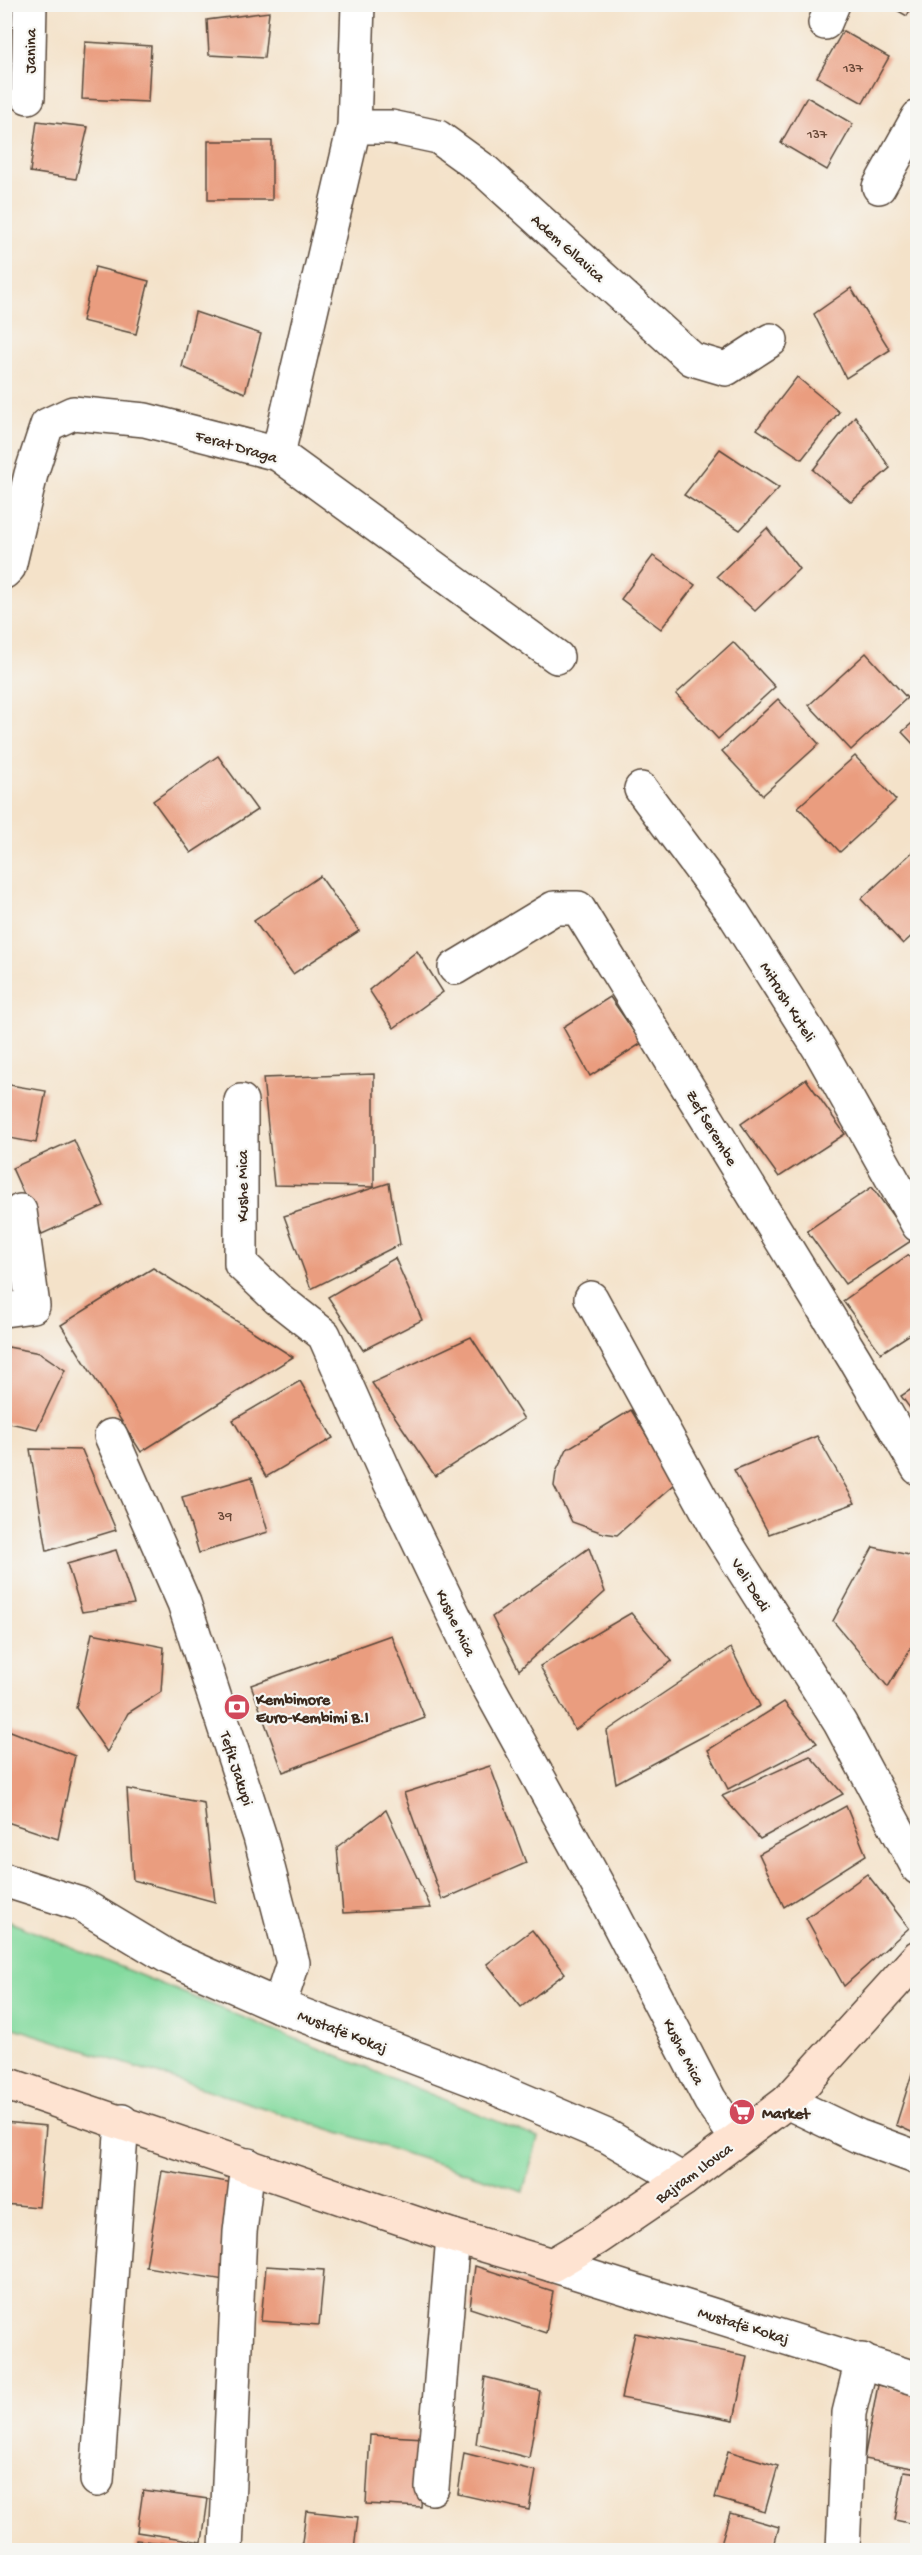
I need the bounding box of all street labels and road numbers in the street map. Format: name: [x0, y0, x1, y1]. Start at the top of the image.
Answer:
street label: Janina: [23, 27, 42, 74]
street label: Adem Gllavica: [526, 211, 608, 289]
street label: Ferat Draga: [192, 427, 280, 469]
street label: Mitrush Kuteli: [754, 959, 818, 1046]
street label: Zef Serembe: [680, 1087, 740, 1171]
street label: Kushe Mica: [235, 1149, 254, 1222]
street label: Veli Dedi: [725, 1555, 773, 1616]
street label: Kushe Mica: [430, 1587, 479, 1661]
street label: Tefik Jakupi: [213, 1729, 256, 1809]
street label: Mustafë Kokaj: [294, 2007, 389, 2059]
street label: Kushe Mica: [657, 2016, 707, 2090]
street label: Bajram Llovca: [652, 2140, 738, 2210]
street label: Mustafë Kokaj: [695, 2304, 791, 2350]

